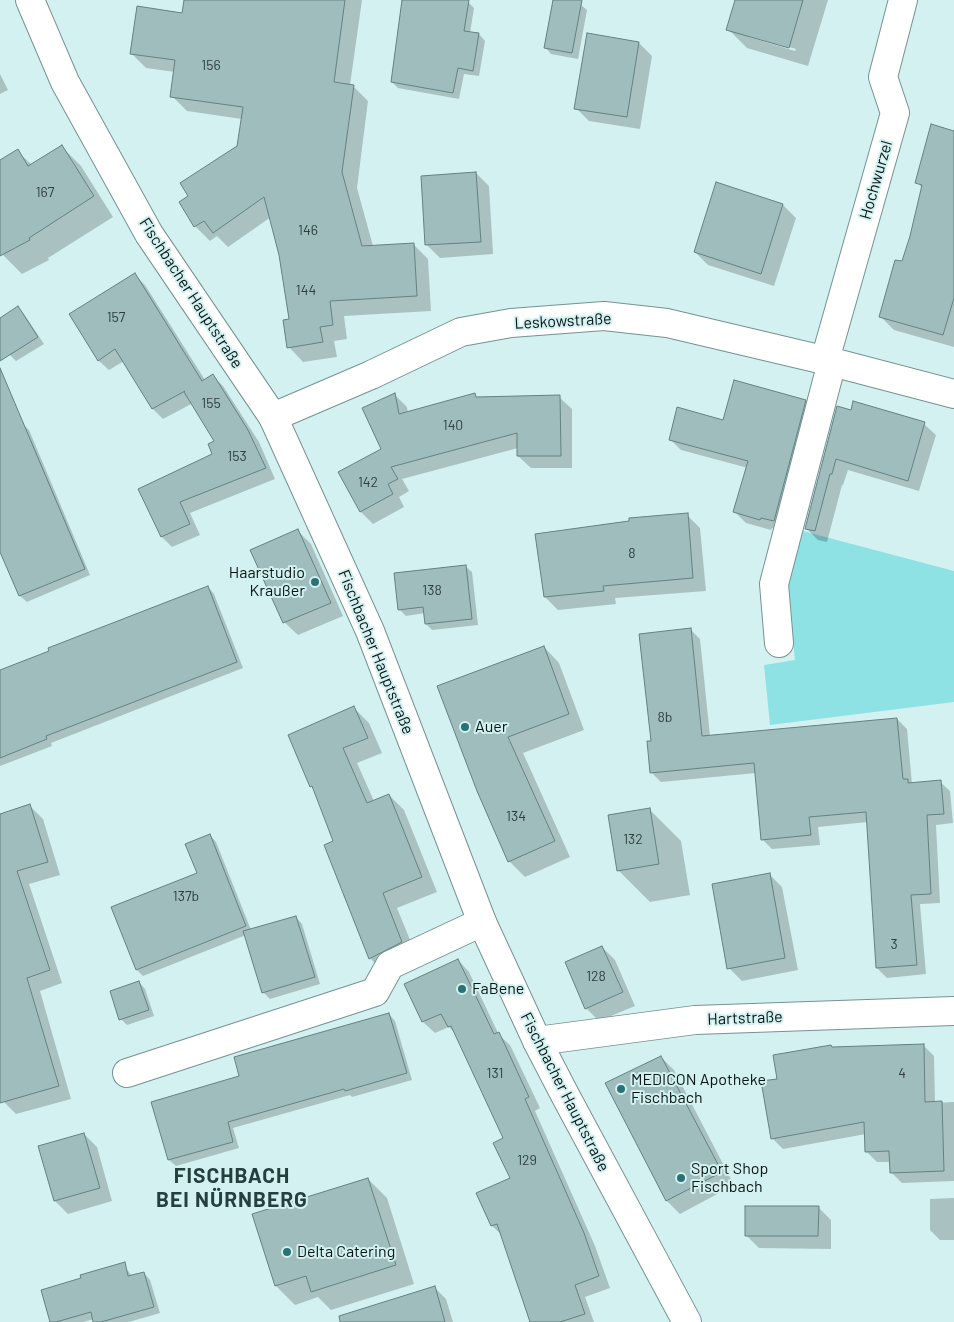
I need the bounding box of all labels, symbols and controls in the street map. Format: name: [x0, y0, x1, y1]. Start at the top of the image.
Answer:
house number: 156: [201, 57, 221, 73]
street label: Hochwurzel: [856, 138, 896, 222]
house number: 167: [36, 184, 54, 200]
street label: Fischbacher Hauptstraße: [135, 214, 247, 372]
house number: 146: [298, 222, 318, 238]
house number: 144: [296, 282, 316, 298]
house number: 157: [107, 309, 125, 325]
street label: Leskowstraße: [514, 309, 612, 333]
house number: 155: [201, 395, 221, 411]
house number: 140: [443, 417, 463, 433]
house number: 153: [227, 448, 247, 464]
house number: 142: [358, 474, 378, 490]
house number: 8: [628, 545, 636, 561]
place label: Haarstudio Kraußer: [229, 563, 305, 601]
street label: Fischbacher Hauptstraße: [334, 567, 418, 737]
marker: Haarstudio Kraußer: [309, 576, 321, 588]
house number: 138: [422, 582, 442, 598]
house number: 8b: [658, 709, 672, 725]
place label: Auer: [475, 717, 508, 737]
marker: Auer: [459, 721, 471, 733]
house number: 134: [506, 808, 526, 824]
house number: 132: [623, 831, 643, 847]
house number: 137b: [173, 888, 199, 904]
house number: 3: [890, 936, 898, 952]
house number: 128: [586, 968, 606, 984]
place label: FaBene: [472, 979, 524, 999]
marker: FaBene: [456, 983, 468, 995]
street label: Hartstraße: [707, 1007, 783, 1029]
street label: Fischbacher Hauptstraße: [517, 1009, 613, 1175]
house number: 131: [487, 1065, 503, 1081]
house number: 4: [898, 1065, 906, 1081]
place label: MEDICON Apotheke Fischbach: [631, 1070, 766, 1108]
marker: MEDICON Apotheke Fischbach: [615, 1083, 627, 1095]
house number: 129: [517, 1152, 537, 1168]
place label: Sport Shop Fischbach: [691, 1159, 768, 1197]
district label: FISCHBACH BEI NÜRNBERG: [155, 1163, 309, 1213]
marker: Sport Shop Fischbach: [675, 1172, 687, 1184]
place label: Delta Catering: [297, 1242, 395, 1262]
marker: Delta Catering: [281, 1246, 293, 1258]

